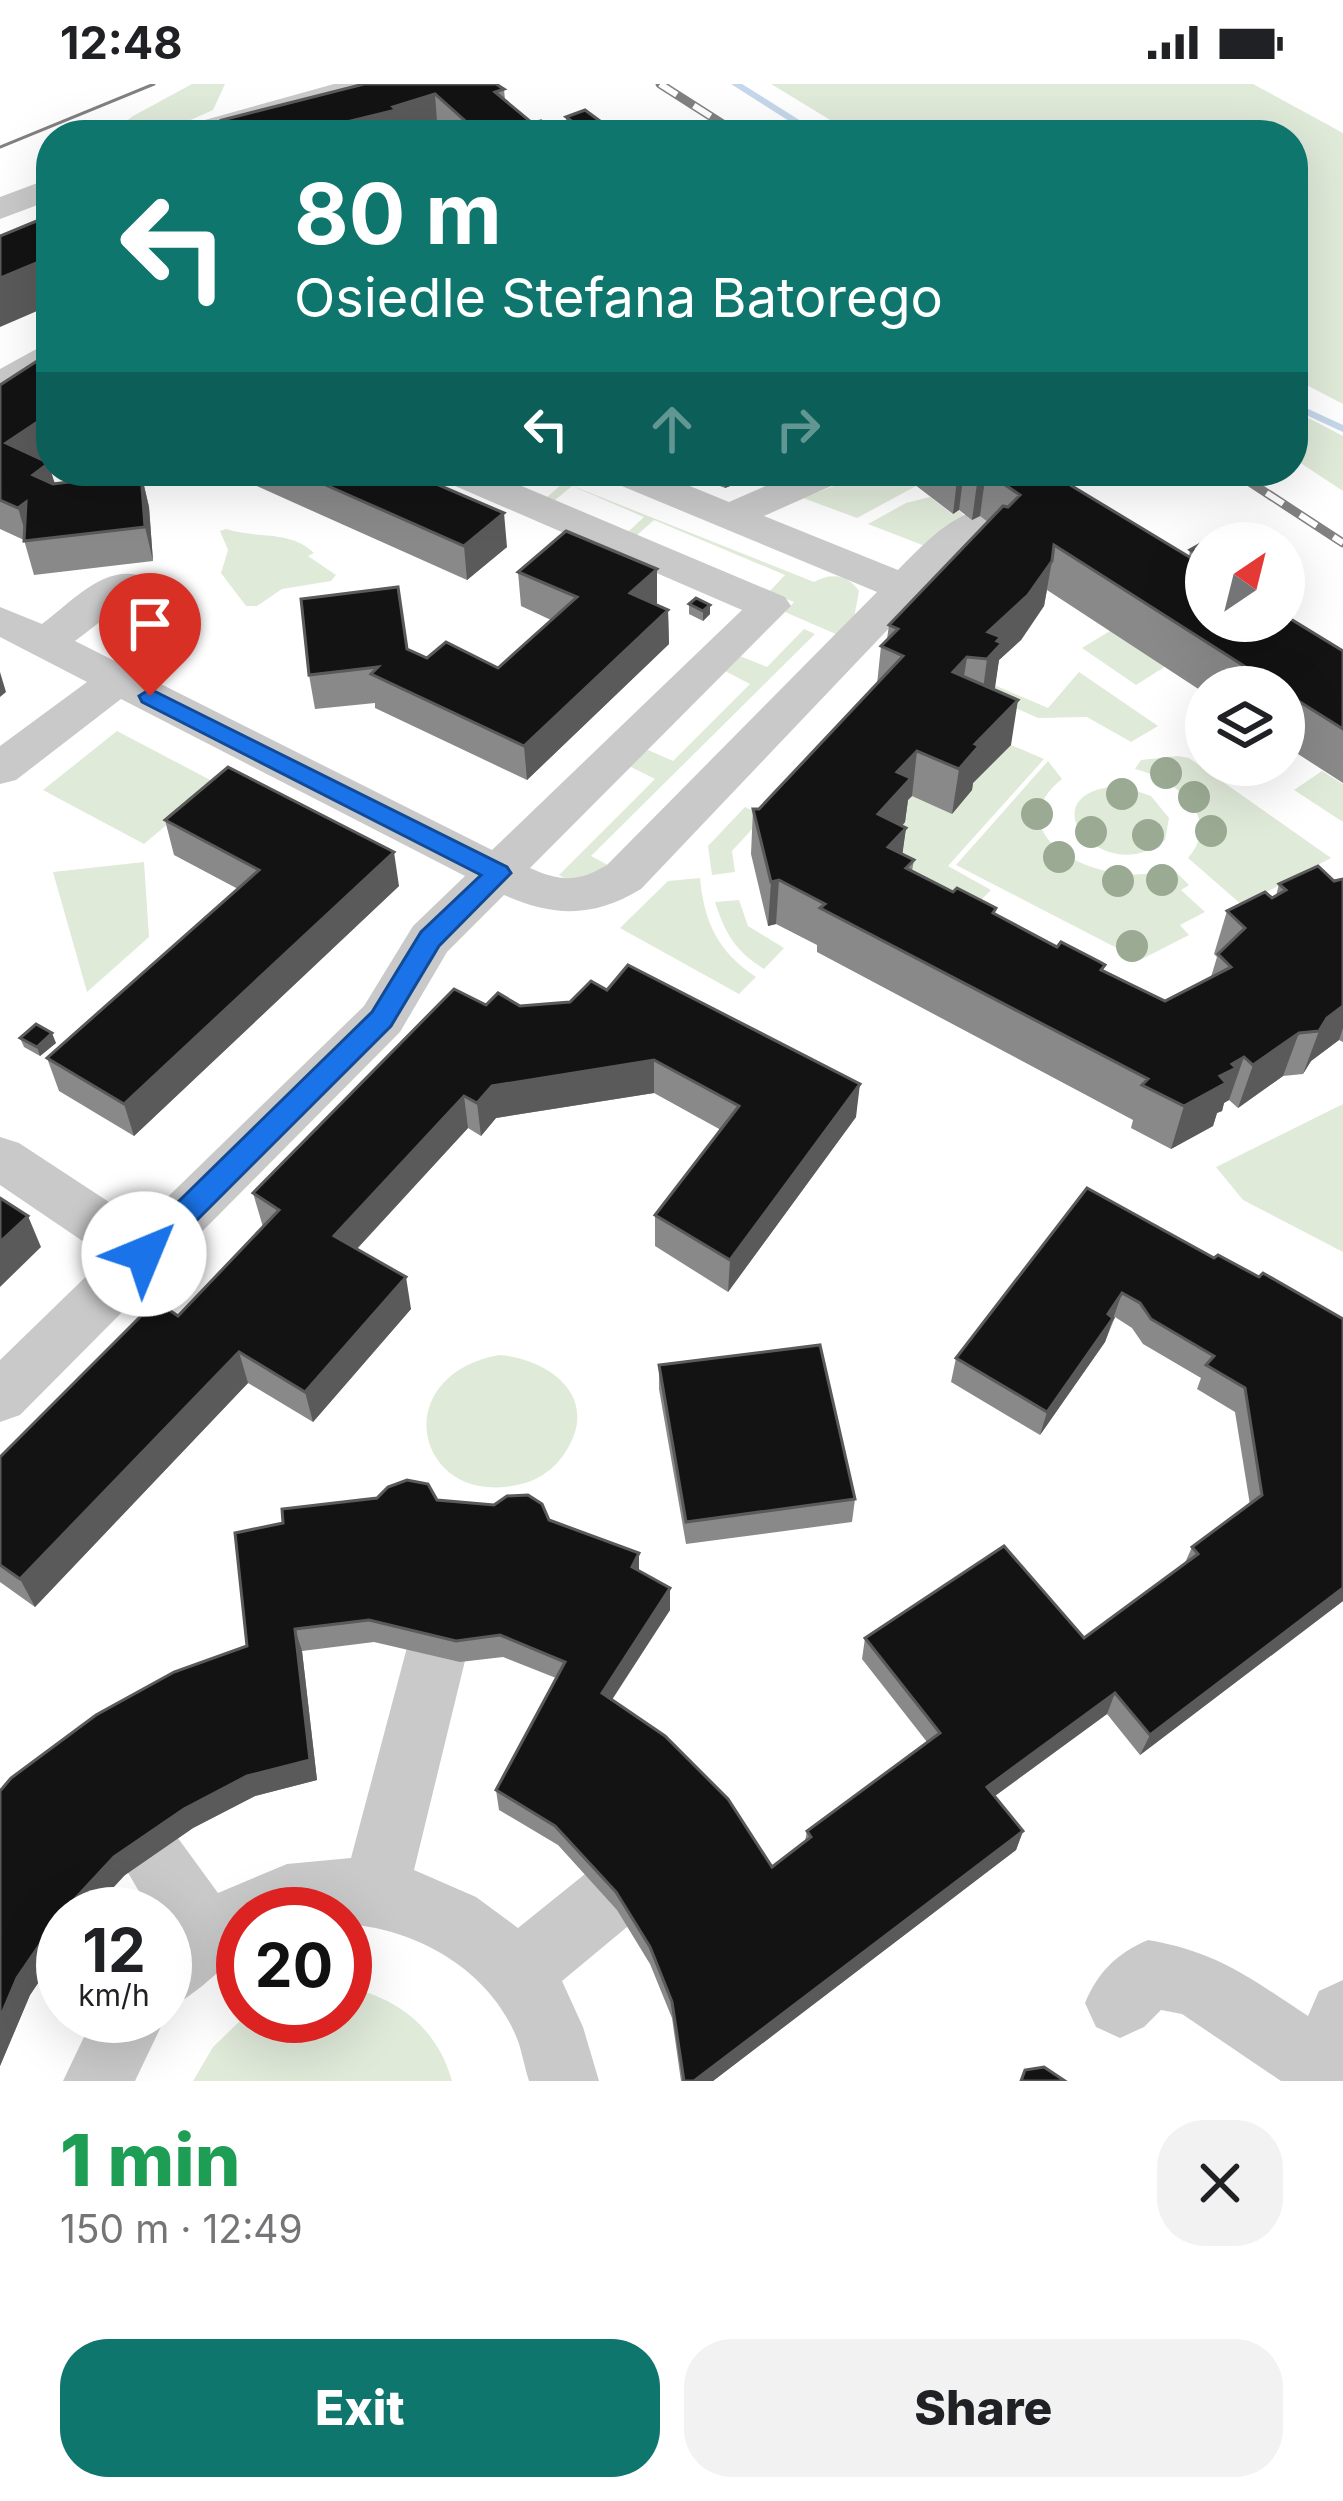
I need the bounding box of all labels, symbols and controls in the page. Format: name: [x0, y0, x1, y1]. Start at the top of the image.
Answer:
text: 12:48: [60, 15, 183, 70]
text: 80 m: [294, 163, 502, 264]
icon: left: [96, 168, 252, 324]
text: Osiedle Stefana Batorego: [294, 265, 943, 330]
icon: left: [513, 396, 579, 462]
icon: ahead: [639, 396, 705, 462]
icon: right: [765, 396, 831, 462]
north arrow: [1185, 522, 1305, 642]
map controls: [1185, 522, 1305, 786]
pin: [99, 573, 201, 696]
icon: arrive: [117, 591, 183, 657]
button: layers: [1185, 666, 1305, 786]
position arrow: [81, 1191, 207, 1317]
speed limit sign: 20: [216, 1887, 372, 2043]
text: 12: [82, 1914, 146, 1986]
text: km/h: [78, 1977, 150, 2013]
text: 1 min: [60, 2116, 240, 2203]
button: close: [1157, 2120, 1283, 2246]
text: 150 m · 12:49: [60, 2205, 303, 2252]
button: Exit: [60, 2339, 660, 2477]
button: Share: [684, 2339, 1283, 2477]

